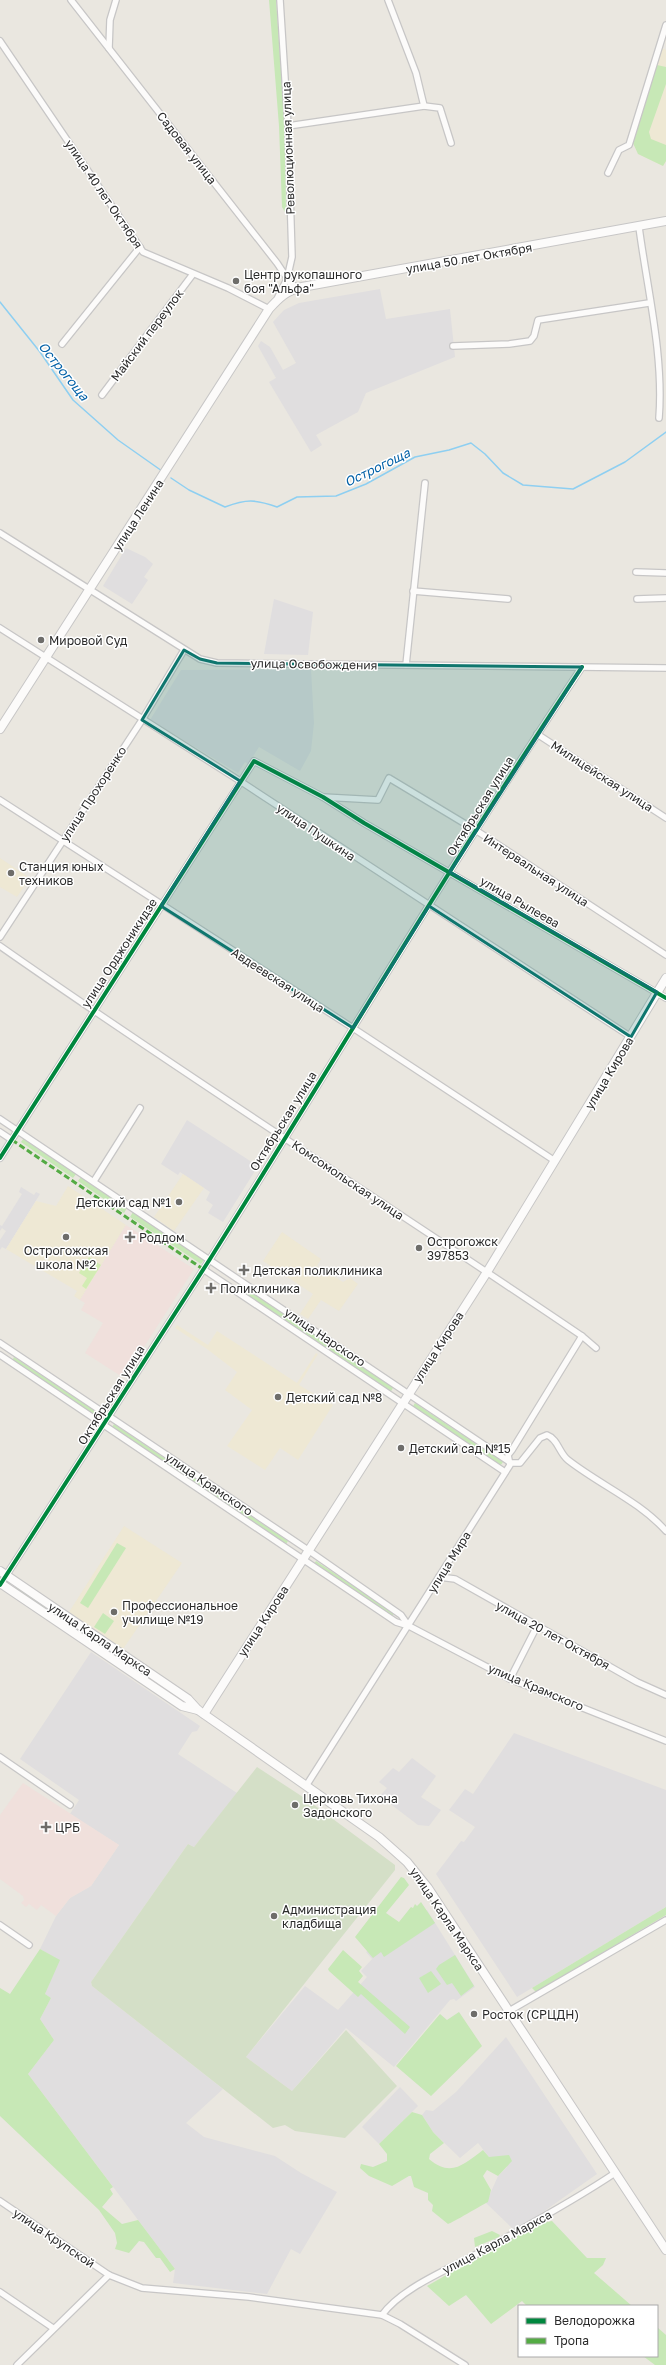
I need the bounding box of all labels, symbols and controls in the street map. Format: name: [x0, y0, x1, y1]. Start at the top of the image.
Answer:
street label: Революционная улица: [278, 81, 298, 215]
street label: Садовая улица: [154, 109, 220, 187]
street label: улица 40 лет Октября: [62, 137, 146, 251]
street label: улица 50 лет Октября: [405, 239, 533, 277]
place label: Центр рукопашного боя "Альфа": [244, 267, 362, 296]
marker: Центр рукопашного боя "Альфа": [231, 276, 241, 286]
street label: Майский переулок: [107, 286, 187, 384]
water label: Острогоща: [35, 338, 93, 404]
water label: Острогоща: [342, 444, 413, 490]
street label: улица Ленина: [109, 476, 167, 554]
place label: Мировой Суд: [49, 633, 127, 648]
marker: Мировой Суд: [36, 635, 46, 645]
street label: улица Освобождения: [250, 655, 378, 673]
street label: Милицейская улица: [548, 737, 656, 815]
street label: улица Прохоренко: [57, 744, 129, 844]
street label: Октябрьская улица: [443, 754, 517, 858]
street label: улица Пушкина: [274, 800, 358, 864]
street label: Интервальная улица: [481, 830, 591, 910]
place label: Станция юных техников: [19, 859, 104, 888]
marker: Станция юных техников: [6, 868, 16, 878]
street label: улица Рылеева: [478, 873, 562, 931]
street label: улица Орджоникидзе: [78, 895, 160, 1011]
street label: Авдеевская улица: [229, 944, 327, 1016]
street label: улица Кирова: [581, 1034, 637, 1112]
street label: Октябрьская улица: [246, 1069, 320, 1173]
street label: Комсомольская улица: [289, 1137, 407, 1223]
place label: Детский сад №1: [76, 1195, 171, 1210]
marker: Детский сад №1: [174, 1197, 184, 1207]
place label: Роддом: [139, 1230, 185, 1245]
marker: Роддом: [124, 1231, 136, 1243]
marker: Острогожская школа №2: [61, 1232, 71, 1242]
place label: Острогожск 397853: [427, 1234, 498, 1263]
place label: Острогожская школа №2: [24, 1243, 108, 1272]
marker: Острогожск 397853: [414, 1243, 424, 1253]
place label: Детская поликлиника: [253, 1263, 382, 1278]
marker: Детская поликлиника: [238, 1264, 250, 1276]
place label: Поликлиника: [220, 1281, 300, 1296]
marker: Поликлиника: [205, 1282, 217, 1294]
street label: улица Нарского: [282, 1304, 368, 1370]
street label: улица Кирова: [409, 1309, 467, 1385]
street label: Октябрьская улица: [74, 1343, 148, 1447]
place label: Детский сад №8: [286, 1390, 382, 1405]
marker: Детский сад №8: [273, 1392, 283, 1402]
place label: Детский сад №15: [409, 1441, 511, 1456]
marker: Детский сад №15: [396, 1443, 406, 1453]
street label: улица Крамского: [162, 1449, 256, 1519]
street label: улица Мира: [424, 1528, 474, 1596]
street label: улица Кирова: [234, 1583, 292, 1659]
street label: улица 20 лет Октября: [493, 1597, 613, 1673]
place label: Профессиональное училище №19: [122, 1598, 238, 1627]
street label: улица Карла Маркса: [45, 1599, 155, 1679]
marker: Профессиональное училище №19: [109, 1607, 119, 1617]
street label: улица Крамского: [486, 1660, 586, 1714]
place label: Церковь Тихона Задонского: [303, 1791, 398, 1820]
marker: Церковь Тихона Задонского: [290, 1800, 300, 1810]
place label: ЦРБ: [55, 1820, 80, 1835]
marker: ЦРБ: [40, 1821, 52, 1833]
street label: улица Карла Маркса: [407, 1864, 487, 1974]
place label: Администрация кладбища: [282, 1902, 376, 1931]
marker: Администрация кладбища: [269, 1911, 279, 1921]
place label: Росток (СРЦДН): [482, 2007, 579, 2022]
marker: Росток (СРЦДН): [469, 2009, 479, 2019]
street label: улица Крупской: [10, 2205, 98, 2271]
street label: улица Карла Маркса: [440, 2207, 554, 2277]
legend: [518, 2305, 658, 2357]
text: Велодорожка: [554, 2313, 635, 2328]
text: Тропа: [554, 2333, 589, 2348]

